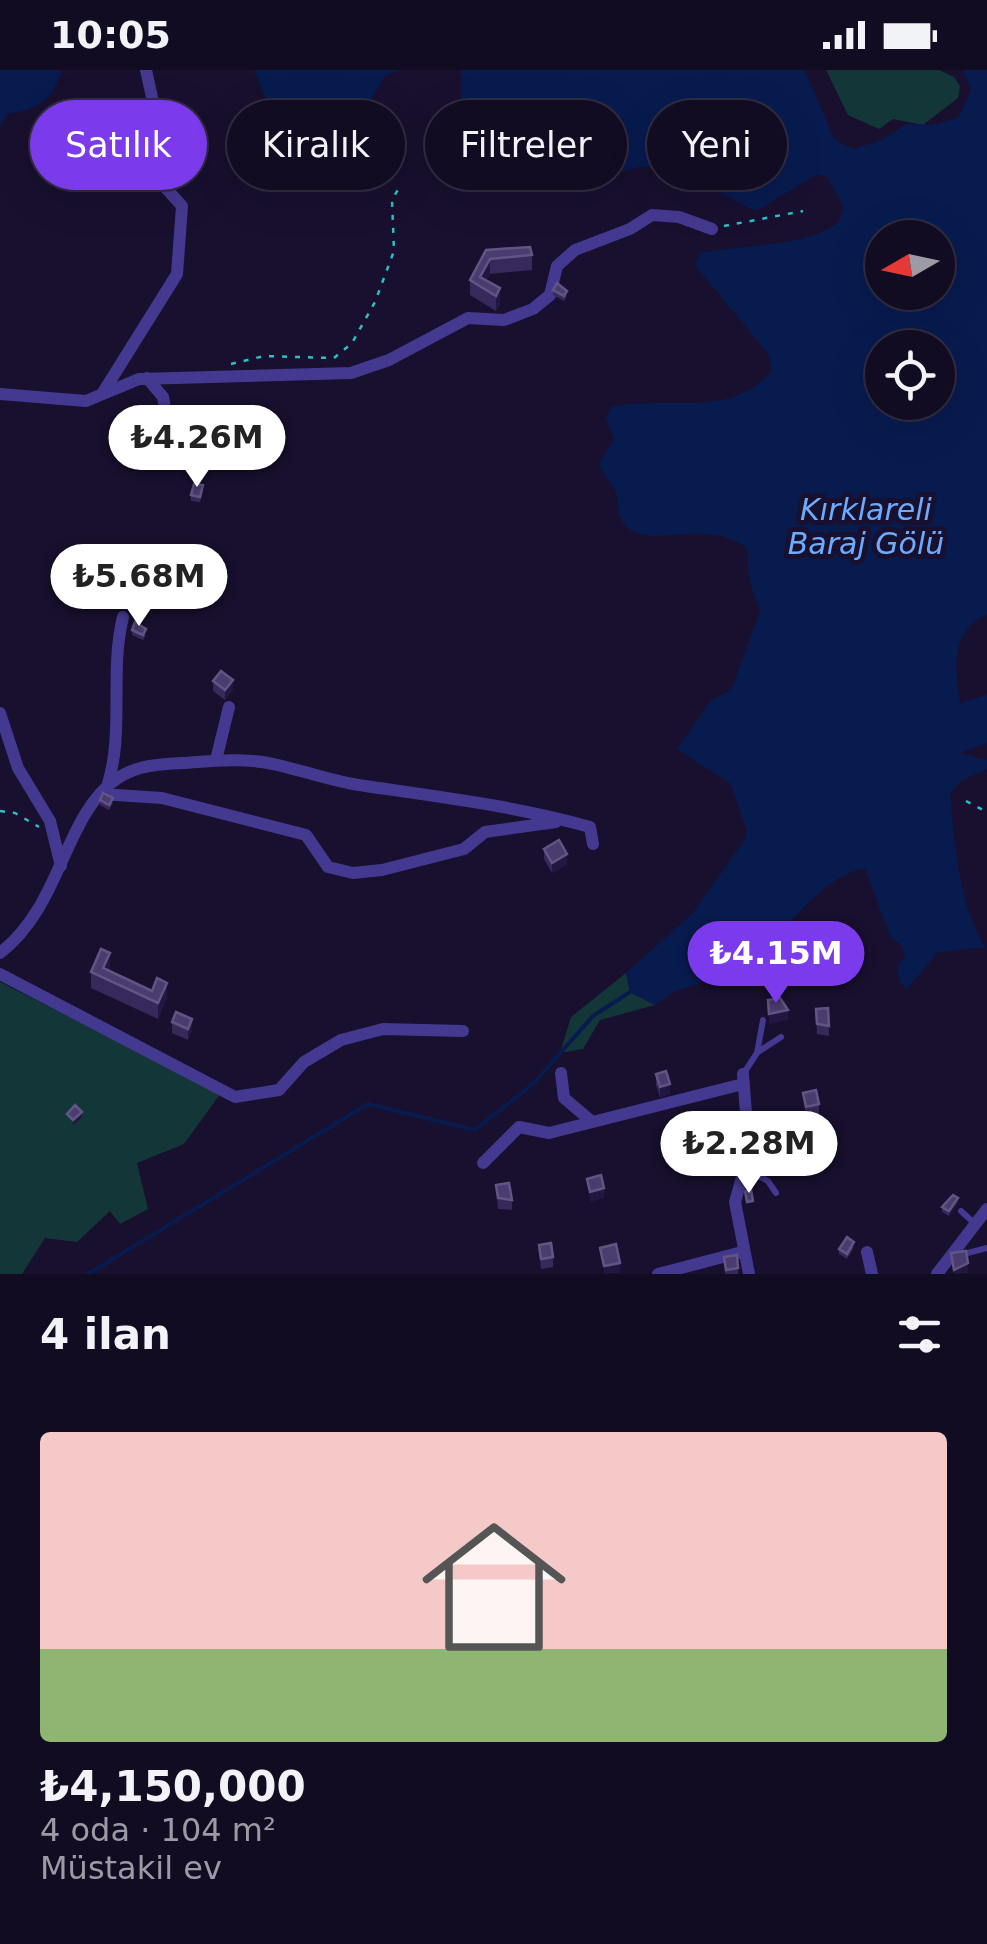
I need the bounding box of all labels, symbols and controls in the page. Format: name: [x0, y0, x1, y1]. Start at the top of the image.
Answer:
text: 10:05: [50, 13, 171, 57]
chip: Satılık: [30, 100, 207, 190]
chip: Kiralık: [227, 100, 405, 190]
chip: Filtreler: [425, 100, 627, 190]
chip: Yeni: [647, 100, 787, 190]
north arrow: [865, 220, 955, 310]
map controls: [865, 220, 955, 420]
button: locate: [865, 330, 955, 420]
pin: ₺4.26M: [116, 405, 278, 490]
text: ₺4.26M: [130, 418, 264, 456]
water label: Kırklareli Baraj Gölü: [788, 492, 944, 561]
pin: ₺5.68M: [58, 544, 220, 629]
text: ₺5.68M: [72, 557, 206, 595]
pin: ₺4.15M: [695, 921, 857, 1006]
text: ₺4.15M: [709, 934, 843, 972]
pin: ₺2.28M: [668, 1111, 830, 1196]
text: ₺2.28M: [682, 1124, 816, 1162]
icon: filters: [892, 1307, 947, 1362]
text: 4 ilan: [40, 1310, 171, 1359]
icon: home: [404, 1497, 584, 1677]
text: ₺4,150,000: [40, 1762, 306, 1811]
text: 4 oda · 104 m²: [40, 1811, 276, 1849]
text: Müstakil ev: [40, 1849, 222, 1887]

